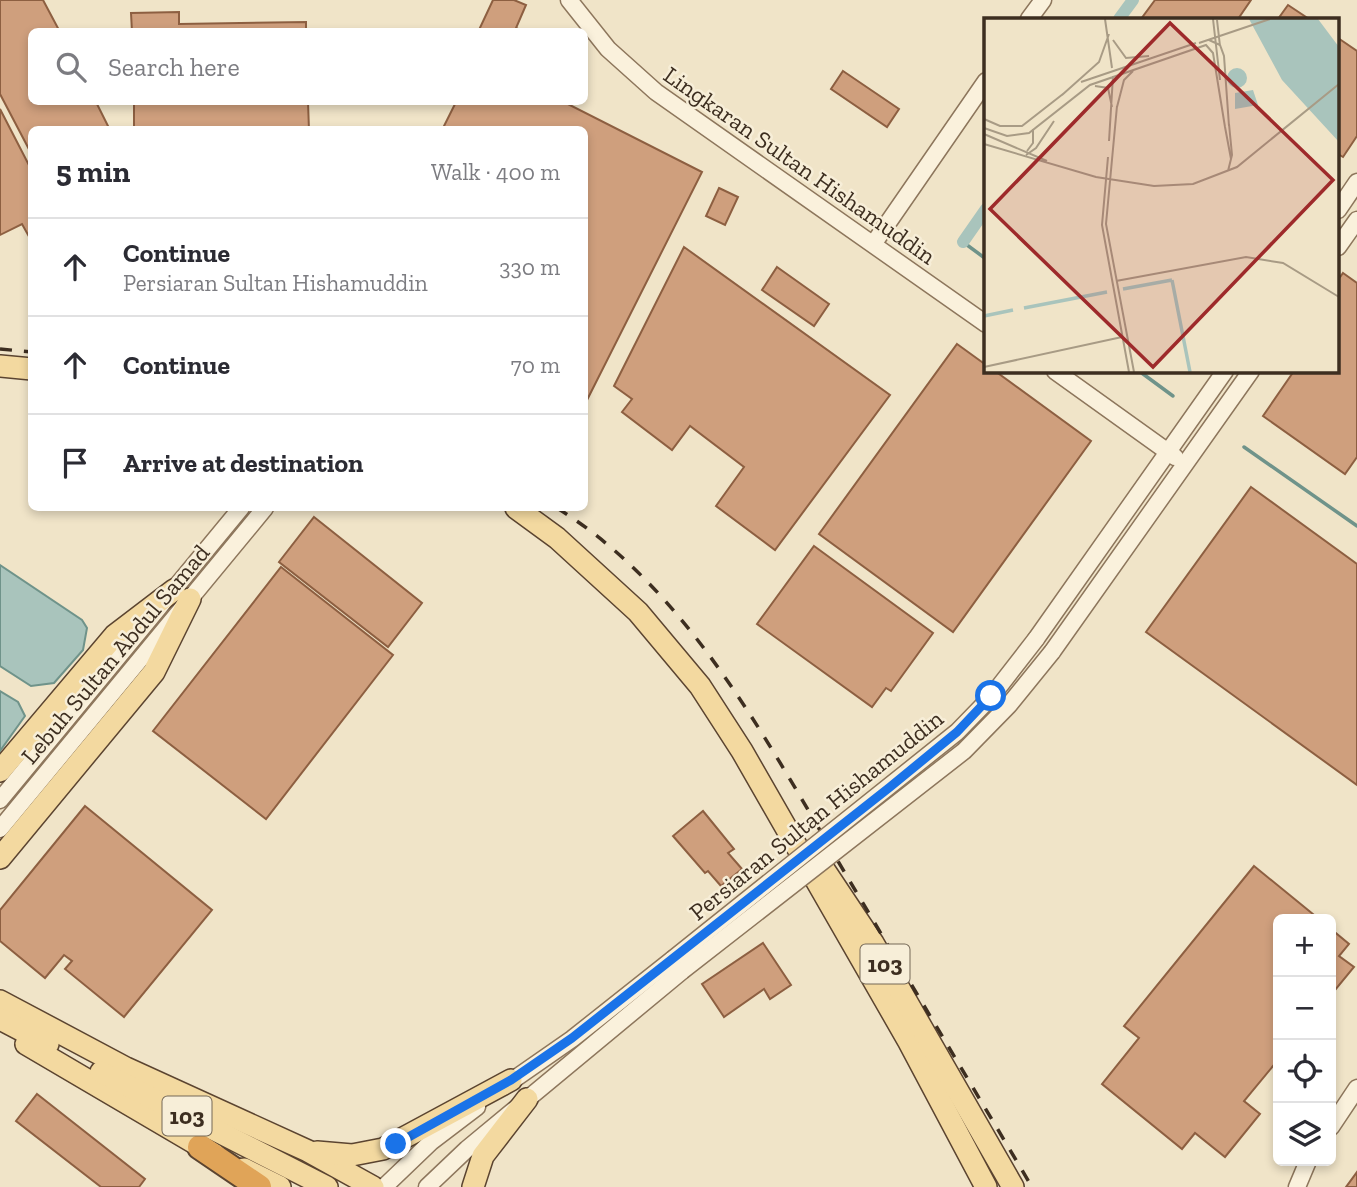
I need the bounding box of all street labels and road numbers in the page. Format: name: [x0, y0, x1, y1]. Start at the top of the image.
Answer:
street label: Lingkaran Sultan Hishamuddin: [658, 60, 942, 270]
street label: Lebuh Sultan Abdul Samad: [15, 538, 215, 770]
street label: Persiaran Sultan Hishamuddin: [683, 704, 949, 926]
road number: 103: [860, 945, 910, 984]
road number: 103: [162, 1096, 212, 1135]

